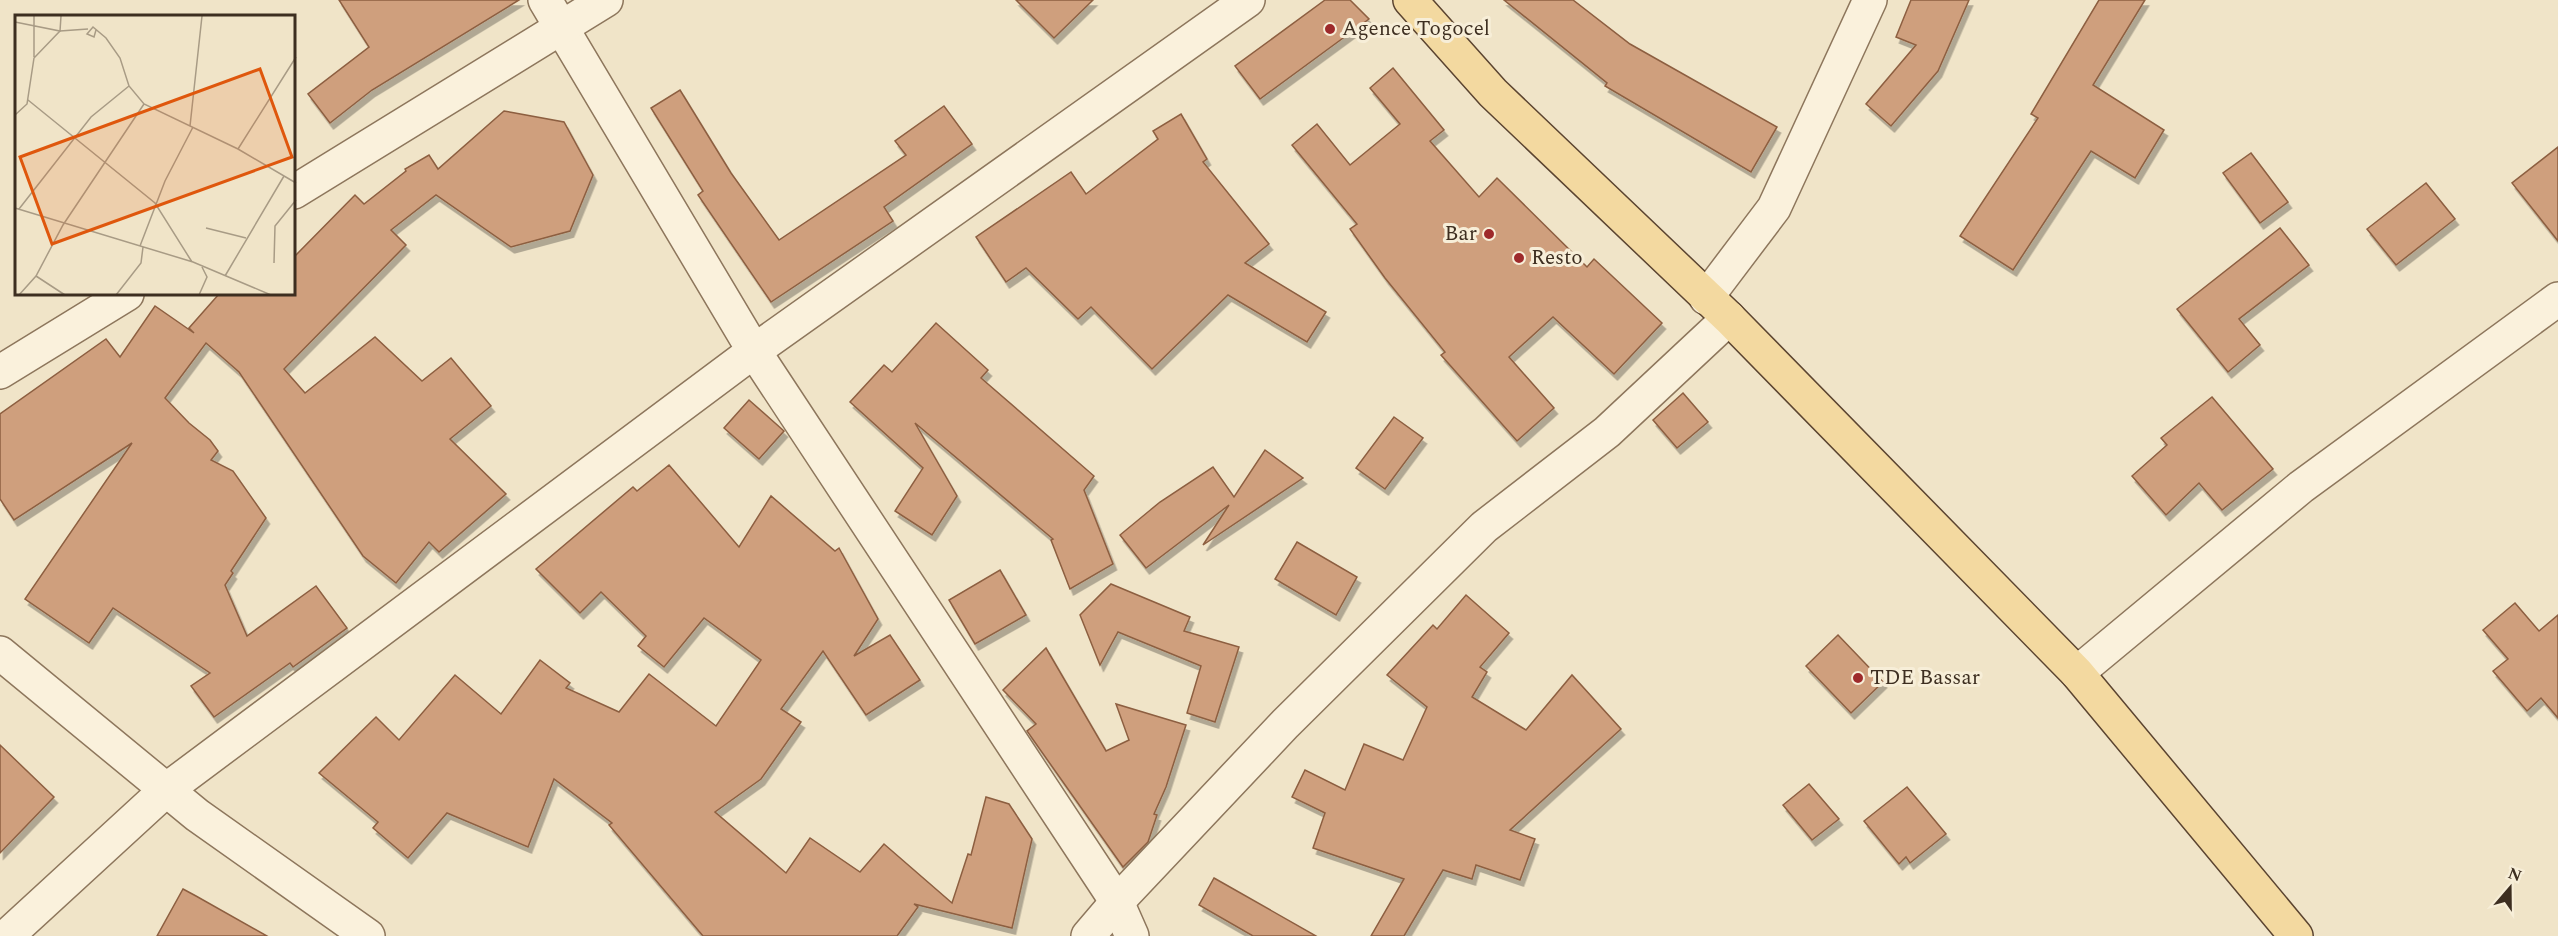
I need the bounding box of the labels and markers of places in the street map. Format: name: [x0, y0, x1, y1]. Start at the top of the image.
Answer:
place label: Agence Togocel: [1342, 13, 1490, 45]
marker: Agence Togocel: [1323, 22, 1337, 36]
place label: Bar: [1445, 218, 1477, 250]
marker: Bar: [1482, 227, 1496, 241]
place label: Resto: [1531, 242, 1583, 274]
marker: Resto: [1512, 251, 1526, 265]
place label: TDE Bassar: [1870, 662, 1980, 694]
marker: TDE Bassar: [1851, 671, 1865, 685]

